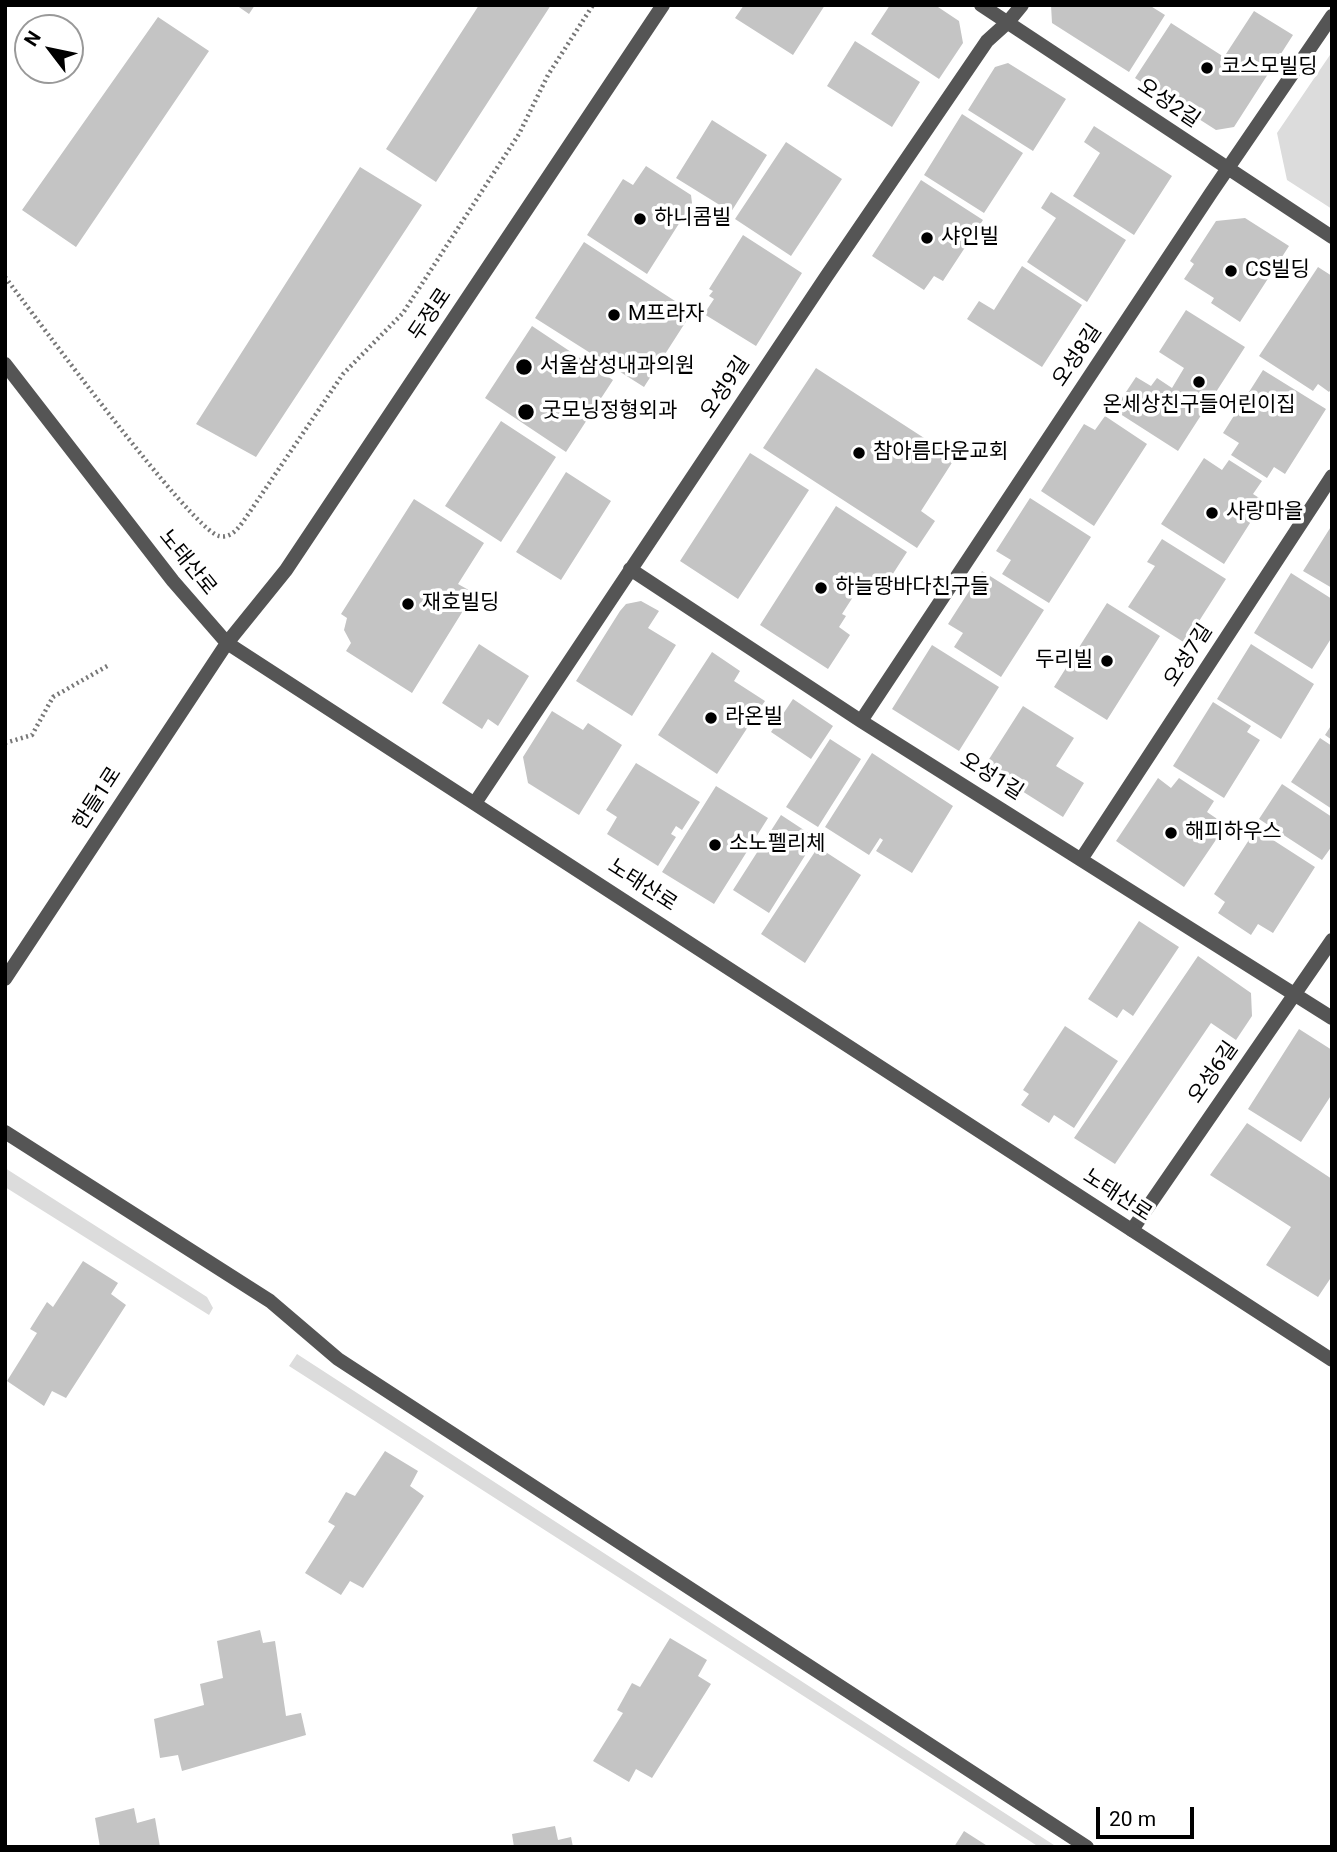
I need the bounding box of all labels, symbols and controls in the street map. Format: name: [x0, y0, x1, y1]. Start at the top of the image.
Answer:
north arrow: [14, 14, 84, 84]
text: N: [19, 27, 46, 50]
place label: 코스모빌딩: [1221, 55, 1318, 81]
marker: 코스모빌딩: [1199, 60, 1215, 76]
street label: 오성2길: [1132, 74, 1204, 134]
place label: 하니콤빌: [654, 206, 731, 232]
marker: 하니콤빌: [632, 211, 648, 227]
place label: 샤인빌: [941, 225, 999, 251]
marker: 샤인빌: [919, 230, 935, 246]
place label: CS빌딩: [1245, 258, 1310, 284]
marker: CS빌딩: [1223, 263, 1239, 279]
street label: 두정로: [404, 284, 458, 346]
place label: M프라자: [628, 302, 704, 328]
marker: M프라자: [606, 307, 622, 323]
street label: 오성8길: [1048, 320, 1108, 392]
street label: 오성9길: [696, 352, 756, 424]
place label: 서울삼성내과의원: [540, 354, 695, 380]
marker: 서울삼성내과의원: [514, 357, 534, 377]
marker: 온세상친구들어린이집: [1191, 374, 1207, 390]
place label: 온세상친구들어린이집: [1102, 393, 1296, 419]
place label: 굿모닝정형외과: [542, 399, 677, 425]
marker: 굿모닝정형외과: [516, 402, 536, 422]
place label: 참아름다운교회: [873, 440, 1008, 466]
marker: 참아름다운교회: [851, 445, 867, 461]
place label: 사랑마을: [1226, 500, 1303, 526]
marker: 사랑마을: [1204, 505, 1220, 521]
street label: 노태산로: [153, 525, 221, 601]
place label: 하늘땅바다친구들: [835, 575, 990, 601]
marker: 하늘땅바다친구들: [813, 580, 829, 596]
place label: 재호빌딩: [422, 591, 499, 617]
marker: 재호빌딩: [400, 596, 416, 612]
street label: 오성7길: [1159, 620, 1219, 692]
place label: 두리빌: [1035, 648, 1093, 674]
marker: 두리빌: [1099, 653, 1115, 669]
place label: 라온빌: [725, 705, 783, 731]
marker: 라온빌: [703, 710, 719, 726]
street label: 오성1길: [955, 748, 1027, 806]
street label: 한들1로: [68, 763, 128, 835]
place label: 해피하우스: [1185, 820, 1282, 846]
marker: 해피하우스: [1163, 825, 1179, 841]
place label: 소노펠리체: [729, 832, 826, 858]
marker: 소노펠리체: [707, 837, 723, 853]
street label: 노태산로: [603, 854, 681, 918]
street label: 오성6길: [1184, 1037, 1244, 1109]
street label: 노태산로: [1078, 1164, 1156, 1228]
scale bar: [1099, 1792, 1197, 1836]
text: 20 m: [1109, 1807, 1156, 1831]

